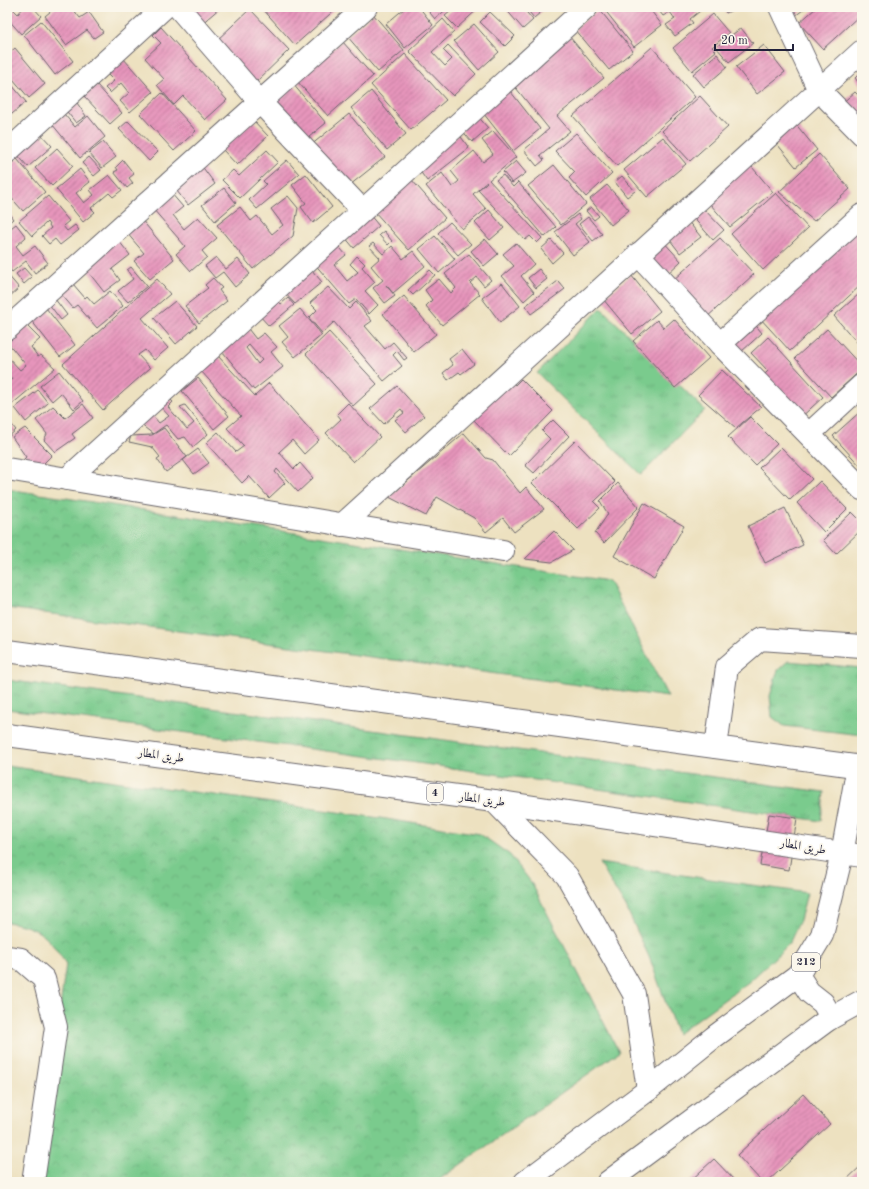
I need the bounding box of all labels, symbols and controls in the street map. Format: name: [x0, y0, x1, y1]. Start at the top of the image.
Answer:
scale bar: [715, 26, 793, 52]
text: 20 m: [721, 35, 748, 47]
street label: طريق المطار: [136, 747, 185, 766]
road number: 4: [427, 784, 443, 802]
street label: طريق المطار: [457, 791, 506, 810]
street label: طريق المطار: [778, 837, 827, 858]
road number: 212: [792, 953, 820, 971]

